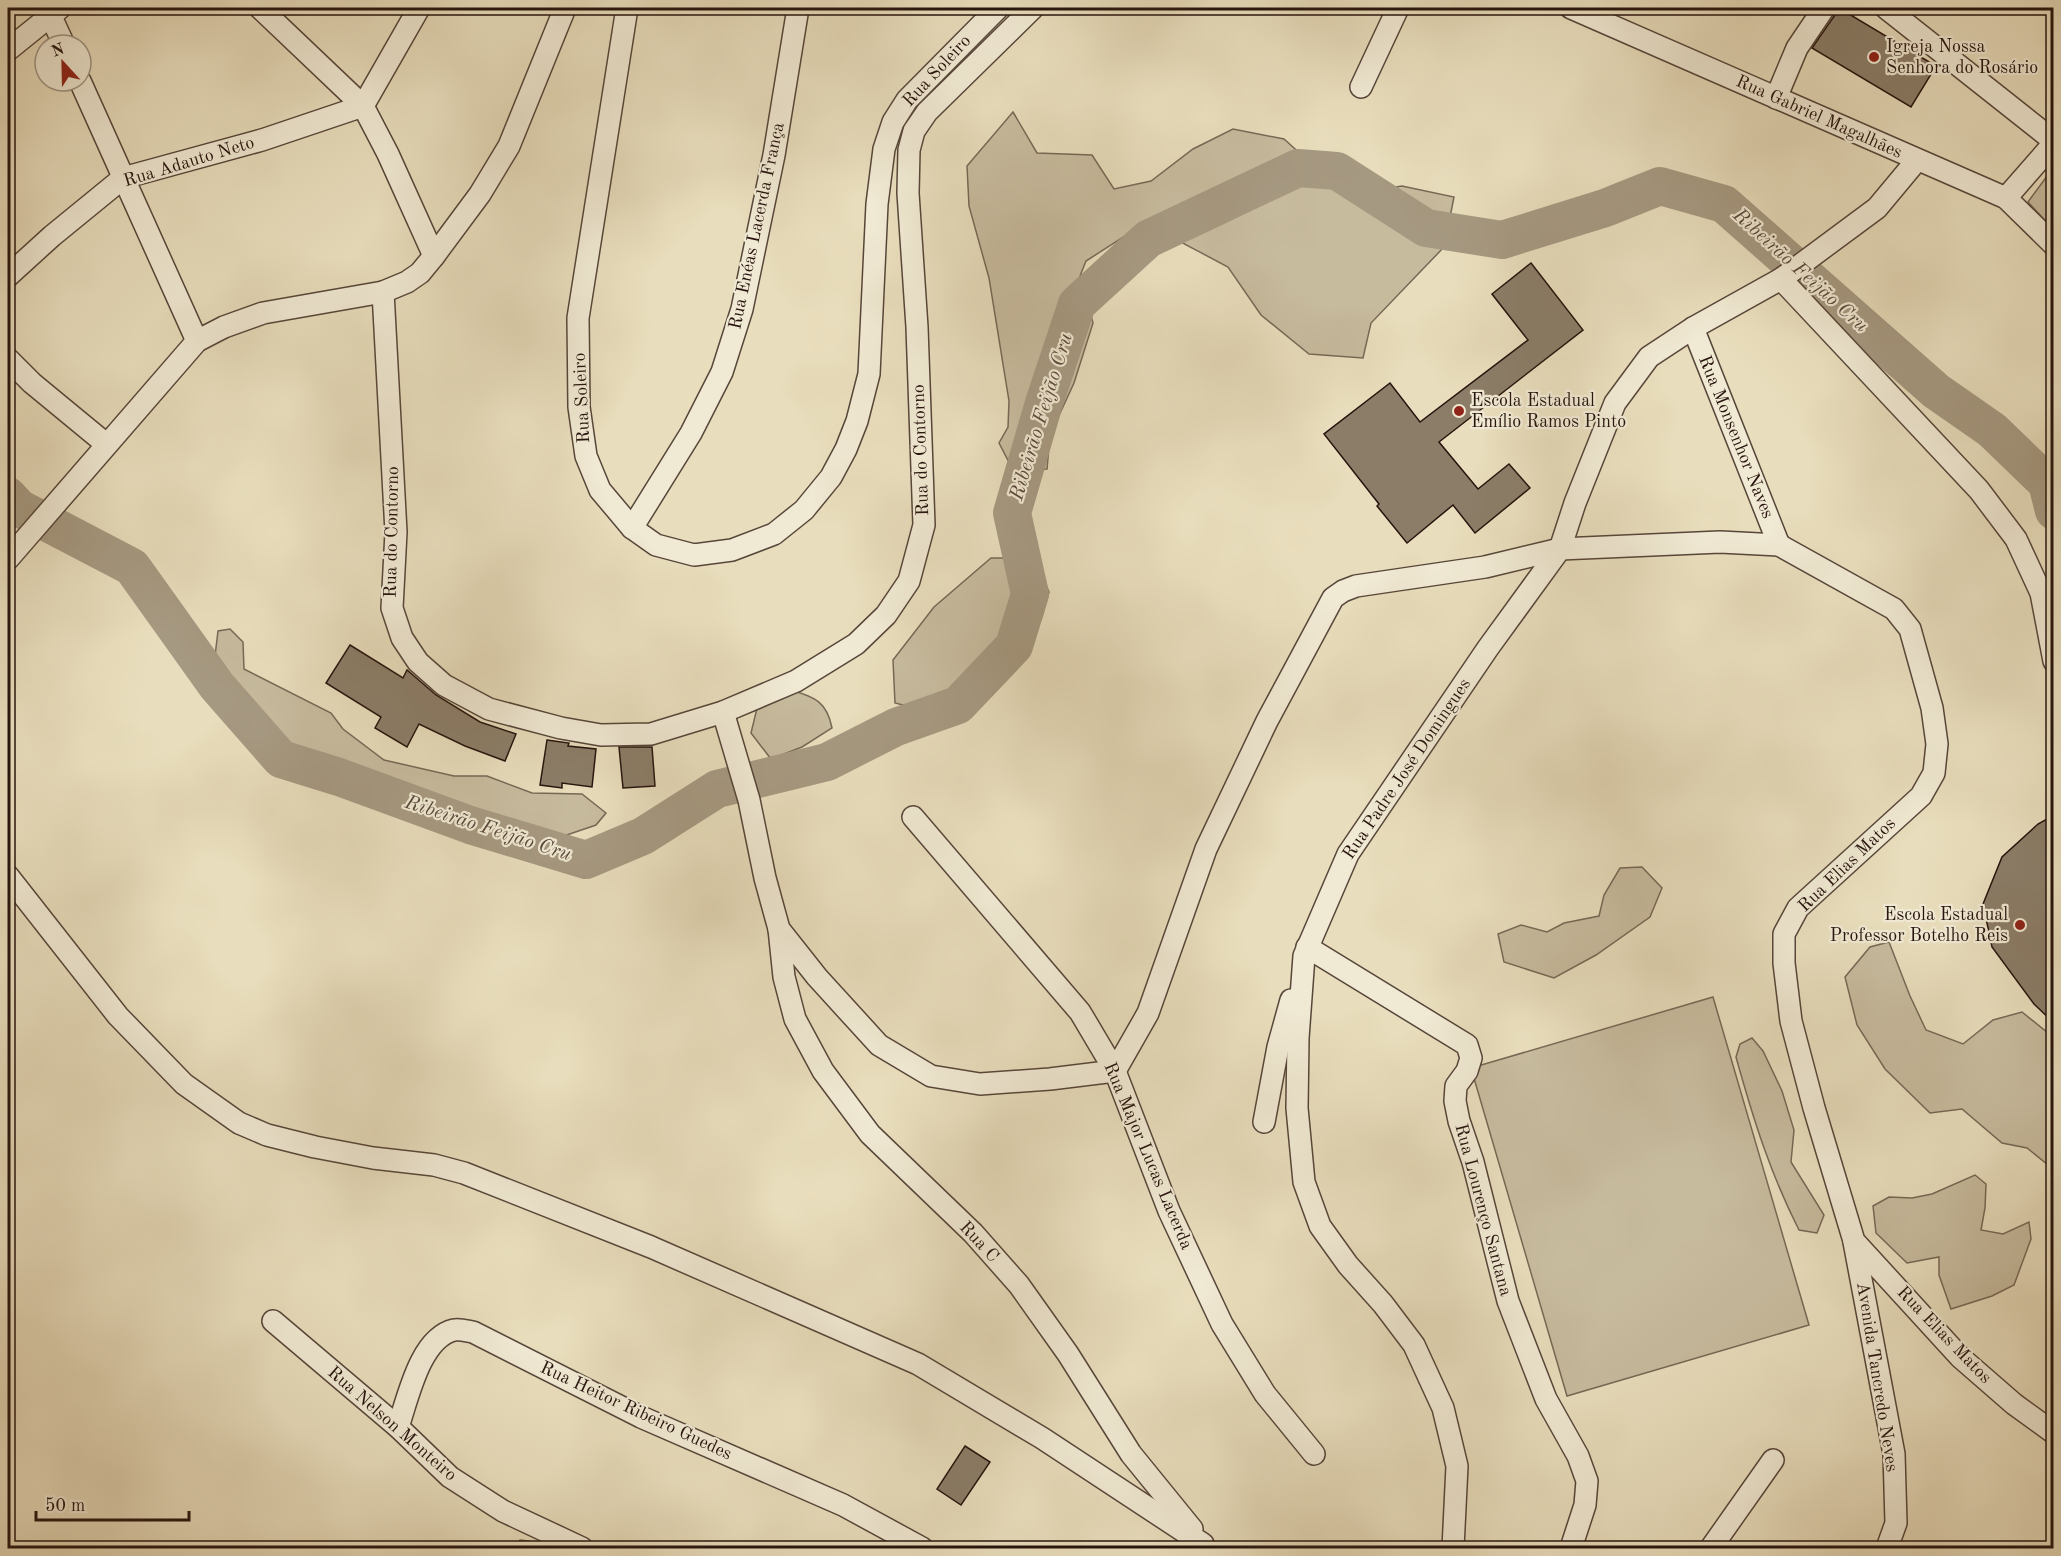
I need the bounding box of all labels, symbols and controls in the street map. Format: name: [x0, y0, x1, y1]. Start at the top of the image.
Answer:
street label: Rua Soleiro: [899, 32, 975, 110]
north arrow: [33, 33, 93, 93]
place label: Igreja Nossa Senhora do Rosário: [1886, 38, 2038, 77]
text: N: [49, 41, 68, 61]
marker: Igreja Nossa Senhora do Rosário: [1867, 50, 1881, 64]
street label: Rua Gabriel Magalhães: [1733, 72, 1905, 162]
street label: Rua Enéas Lacerda França: [726, 121, 788, 331]
street label: Rua Adauto Neto: [121, 134, 257, 190]
water label: Ribeirão Feijão Cru: [1728, 205, 1871, 337]
water label: Ribeirão Feijão Cru: [1007, 331, 1077, 504]
street label: Rua Soleiro: [571, 352, 593, 444]
street label: Rua Monsenhor Naves: [1695, 353, 1777, 521]
street label: Rua do Contorno: [910, 384, 932, 516]
place label: Escola Estadual Emílio Ramos Pinto: [1471, 392, 1626, 431]
marker: Escola Estadual Emílio Ramos Pinto: [1452, 404, 1466, 418]
street label: Rua do Contorno: [382, 466, 402, 598]
street label: Rua Padre José Domingues: [1340, 675, 1474, 863]
water label: Ribeirão Feijão Cru: [401, 792, 574, 865]
street label: Rua Elias Matos: [1795, 814, 1899, 916]
place label: Escola Estadual Professor Botelho Reis: [1830, 906, 2008, 945]
marker: Escola Estadual Professor Botelho Reis: [2013, 918, 2027, 932]
street label: Rua Major Lucas Lacerda: [1100, 1060, 1196, 1252]
street label: Rua Lourenço Santana: [1451, 1122, 1515, 1298]
street label: Rua C: [956, 1218, 1002, 1266]
street label: Avenida Tancredo Neves: [1853, 1281, 1901, 1473]
street label: Rua Elias Matos: [1893, 1283, 1995, 1387]
street label: Rua Heitor Ribeiro Guedes: [537, 1359, 735, 1463]
street label: Rua Nelson Monteiro: [324, 1363, 460, 1485]
scale bar: [36, 1484, 189, 1522]
text: 50 m: [45, 1497, 85, 1515]

